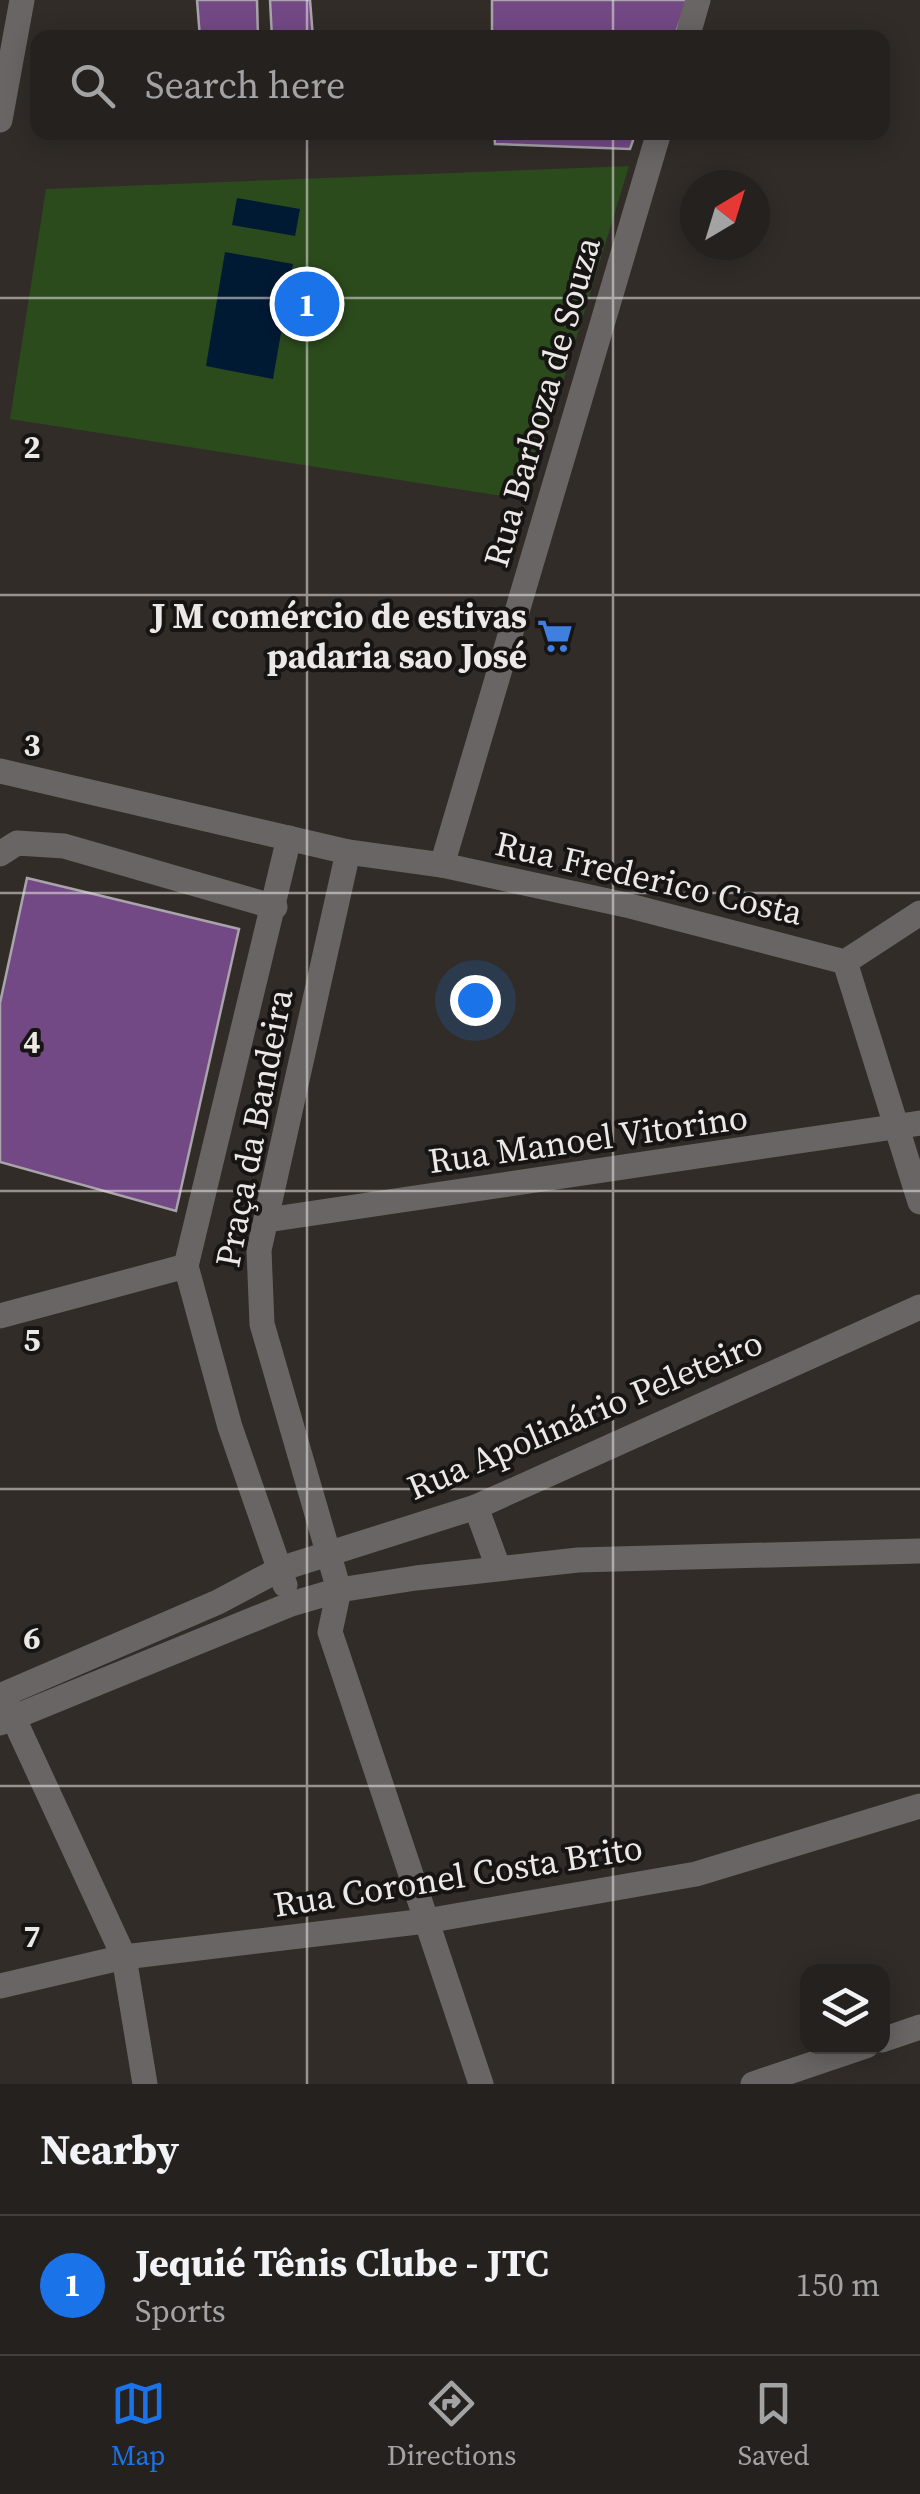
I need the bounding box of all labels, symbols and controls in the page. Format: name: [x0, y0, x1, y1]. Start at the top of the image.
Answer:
search box: [30, 30, 890, 140]
icon: search: [65, 58, 120, 113]
text: Search here: [145, 59, 345, 111]
north arrow: [680, 170, 770, 260]
street label: Rua Barboza de Souza: [472, 231, 612, 573]
pin: 1: [274, 266, 340, 342]
text: 2: [23, 425, 41, 469]
place label: J M comércio de estivas padaria sao José: [149, 592, 527, 680]
supermarket icon: J M comércio de estivas padaria sao José: [536, 617, 574, 655]
text: 3: [23, 723, 41, 767]
street label: Rua Frederico Costa: [491, 819, 807, 937]
your location: [450, 975, 501, 1026]
street label: Praça da Bandeira: [204, 985, 305, 1271]
text: 4: [23, 1020, 41, 1064]
street label: Rua Manoel Vitorino: [425, 1093, 751, 1185]
text: 5: [23, 1318, 41, 1362]
street label: Rua Apolinário Peleteiro: [400, 1318, 770, 1512]
text: 6: [23, 1616, 41, 1660]
street label: Rua Coronel Costa Brito: [270, 1823, 646, 1929]
text: 7: [23, 1914, 41, 1958]
map controls: [800, 1964, 890, 2054]
button: layers: [800, 1964, 890, 2054]
text: Nearby: [40, 2120, 179, 2178]
text: Jequié Tênis Clube - JTC: [135, 2237, 549, 2289]
text: 1: [64, 2263, 81, 2307]
text: 150 m: [796, 2263, 880, 2307]
text: Sports: [135, 2289, 226, 2333]
tab: Map: [111, 2376, 166, 2474]
tab: Directions: [387, 2376, 516, 2474]
tab: Saved: [738, 2376, 809, 2474]

